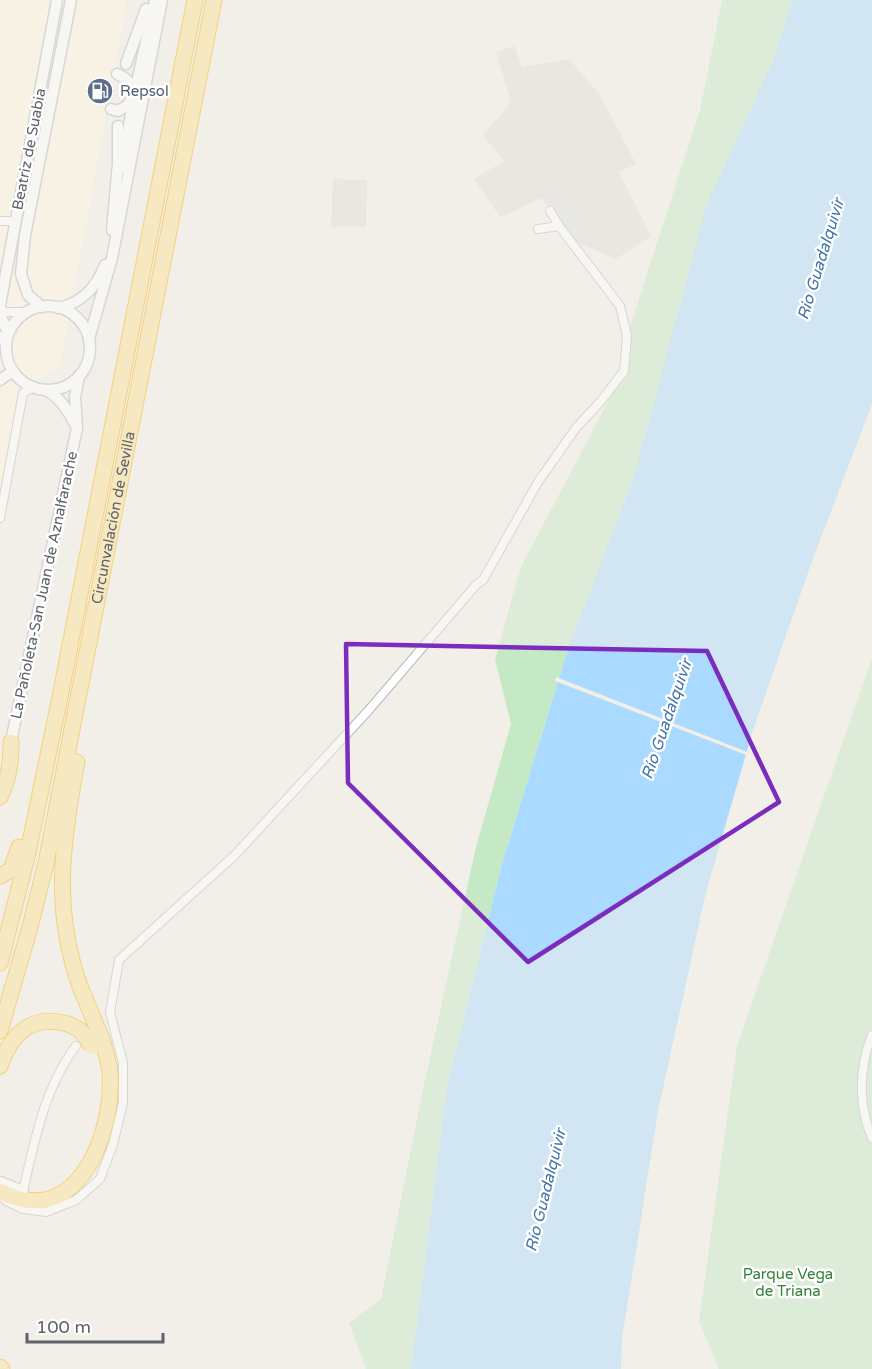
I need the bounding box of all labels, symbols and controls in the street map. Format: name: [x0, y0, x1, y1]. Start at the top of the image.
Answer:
fuel station icon: Repsol: [85, 76, 115, 106]
place label: Repsol: [120, 82, 169, 100]
street label: Beatriz de Suabia: [8, 87, 50, 211]
water label: Río Guadalquivir: [793, 195, 849, 322]
street label: Circunvalación de Sevilla: [88, 430, 139, 606]
street label: La Pañoleta-San Juan de Aznalfarache: [7, 449, 81, 721]
water label: Río Guadalquivir: [637, 655, 697, 782]
water label: Río Guadalquivir: [521, 1125, 571, 1254]
park label: Parque Vega de Triana: [743, 1265, 833, 1300]
scale bar: [27, 1306, 164, 1344]
text: 100 m: [36, 1316, 91, 1338]

